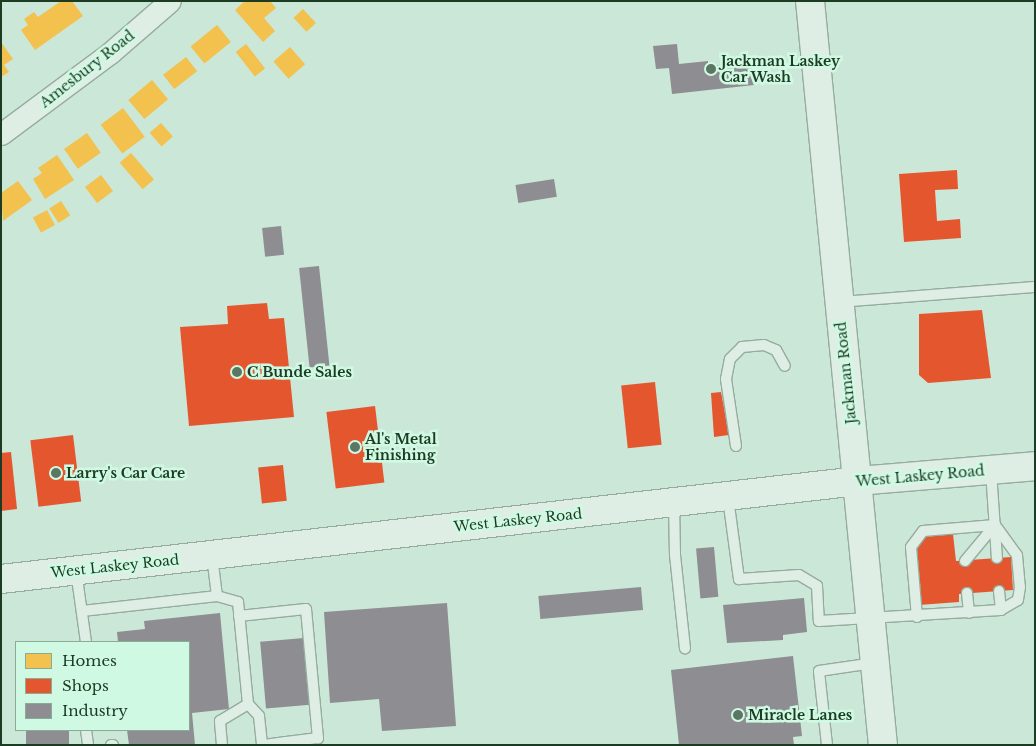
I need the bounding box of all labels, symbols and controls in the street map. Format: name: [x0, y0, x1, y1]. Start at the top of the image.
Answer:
street label: Amesbury Road: [36, 27, 138, 111]
place label: Jackman Laskey Car Wash: [721, 53, 840, 85]
marker: Jackman Laskey Car Wash: [705, 63, 717, 75]
street label: Jackman Road: [832, 321, 860, 425]
place label: C Bunde Sales: [247, 364, 352, 380]
marker: C Bunde Sales: [231, 366, 243, 378]
place label: Al's Metal Finishing: [365, 431, 437, 464]
marker: Al's Metal Finishing: [349, 441, 361, 453]
street label: West Laskey Road: [855, 462, 985, 490]
place label: Larry's Car Care: [66, 465, 186, 481]
marker: Larry's Car Care: [50, 467, 62, 479]
street label: West Laskey Road: [453, 505, 583, 535]
street label: West Laskey Road: [50, 551, 180, 581]
legend: [15, 641, 190, 731]
text: Homes: [62, 651, 117, 670]
text: Shops: [62, 676, 109, 695]
text: Industry: [62, 701, 128, 720]
place label: Miracle Lanes: [748, 707, 852, 723]
marker: Miracle Lanes: [732, 709, 744, 721]

